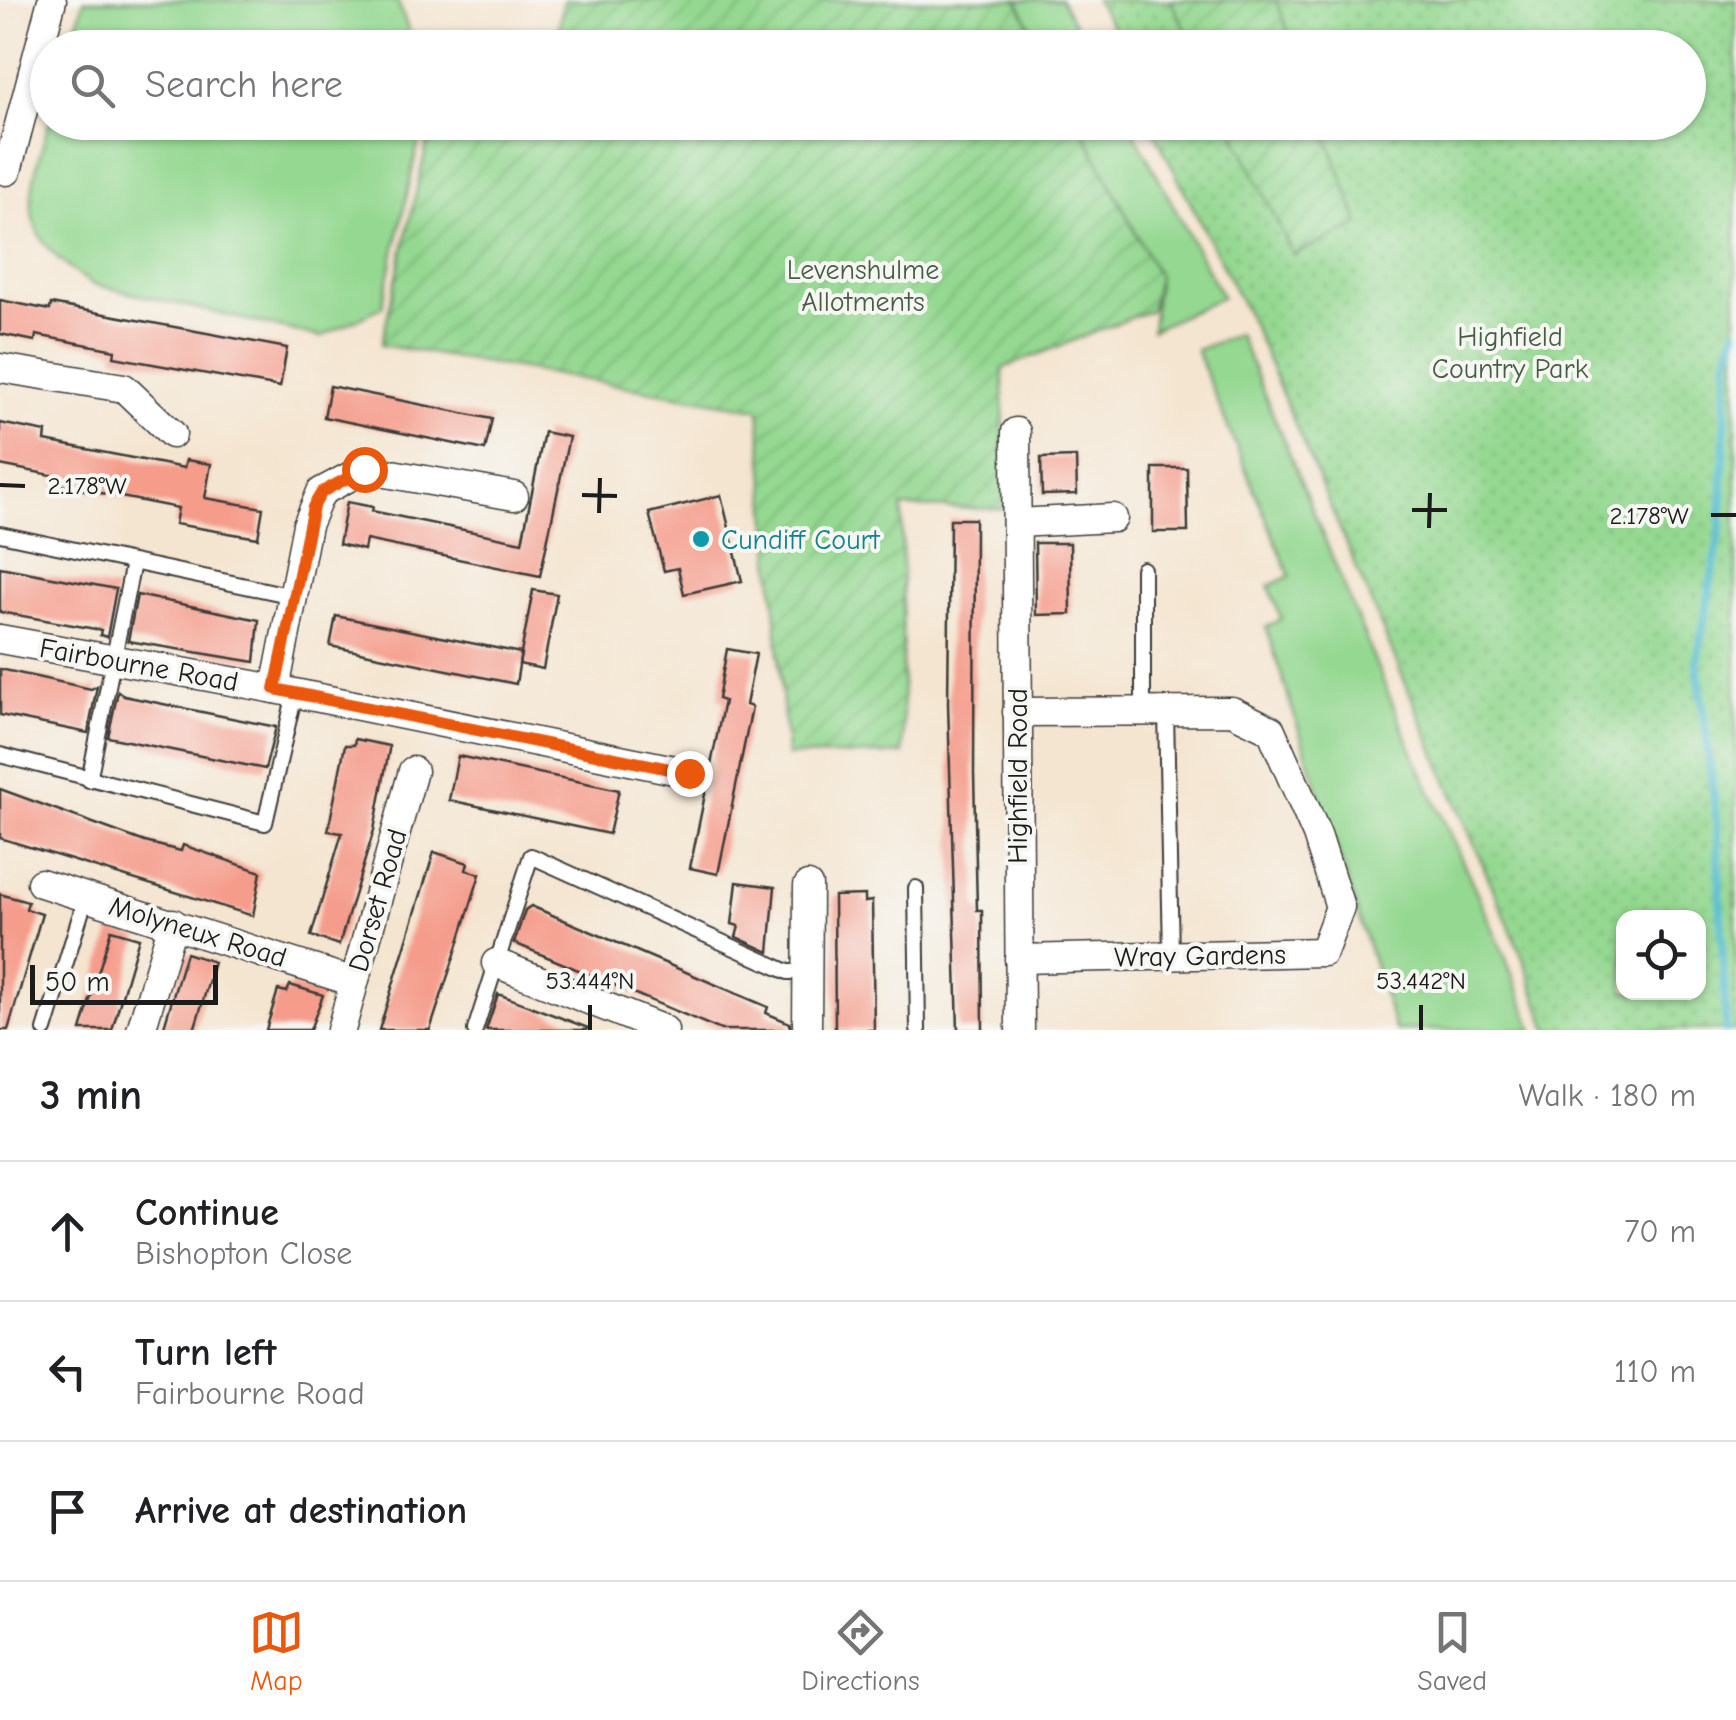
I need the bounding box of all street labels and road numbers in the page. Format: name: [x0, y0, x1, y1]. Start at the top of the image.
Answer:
street label: Fairbourne Road: [37, 632, 241, 698]
street label: Highfield Road: [1002, 688, 1034, 864]
street label: Dorset Road: [342, 825, 414, 975]
street label: Molyneux Road: [105, 890, 290, 974]
street label: Wray Gardens: [1114, 939, 1286, 973]

